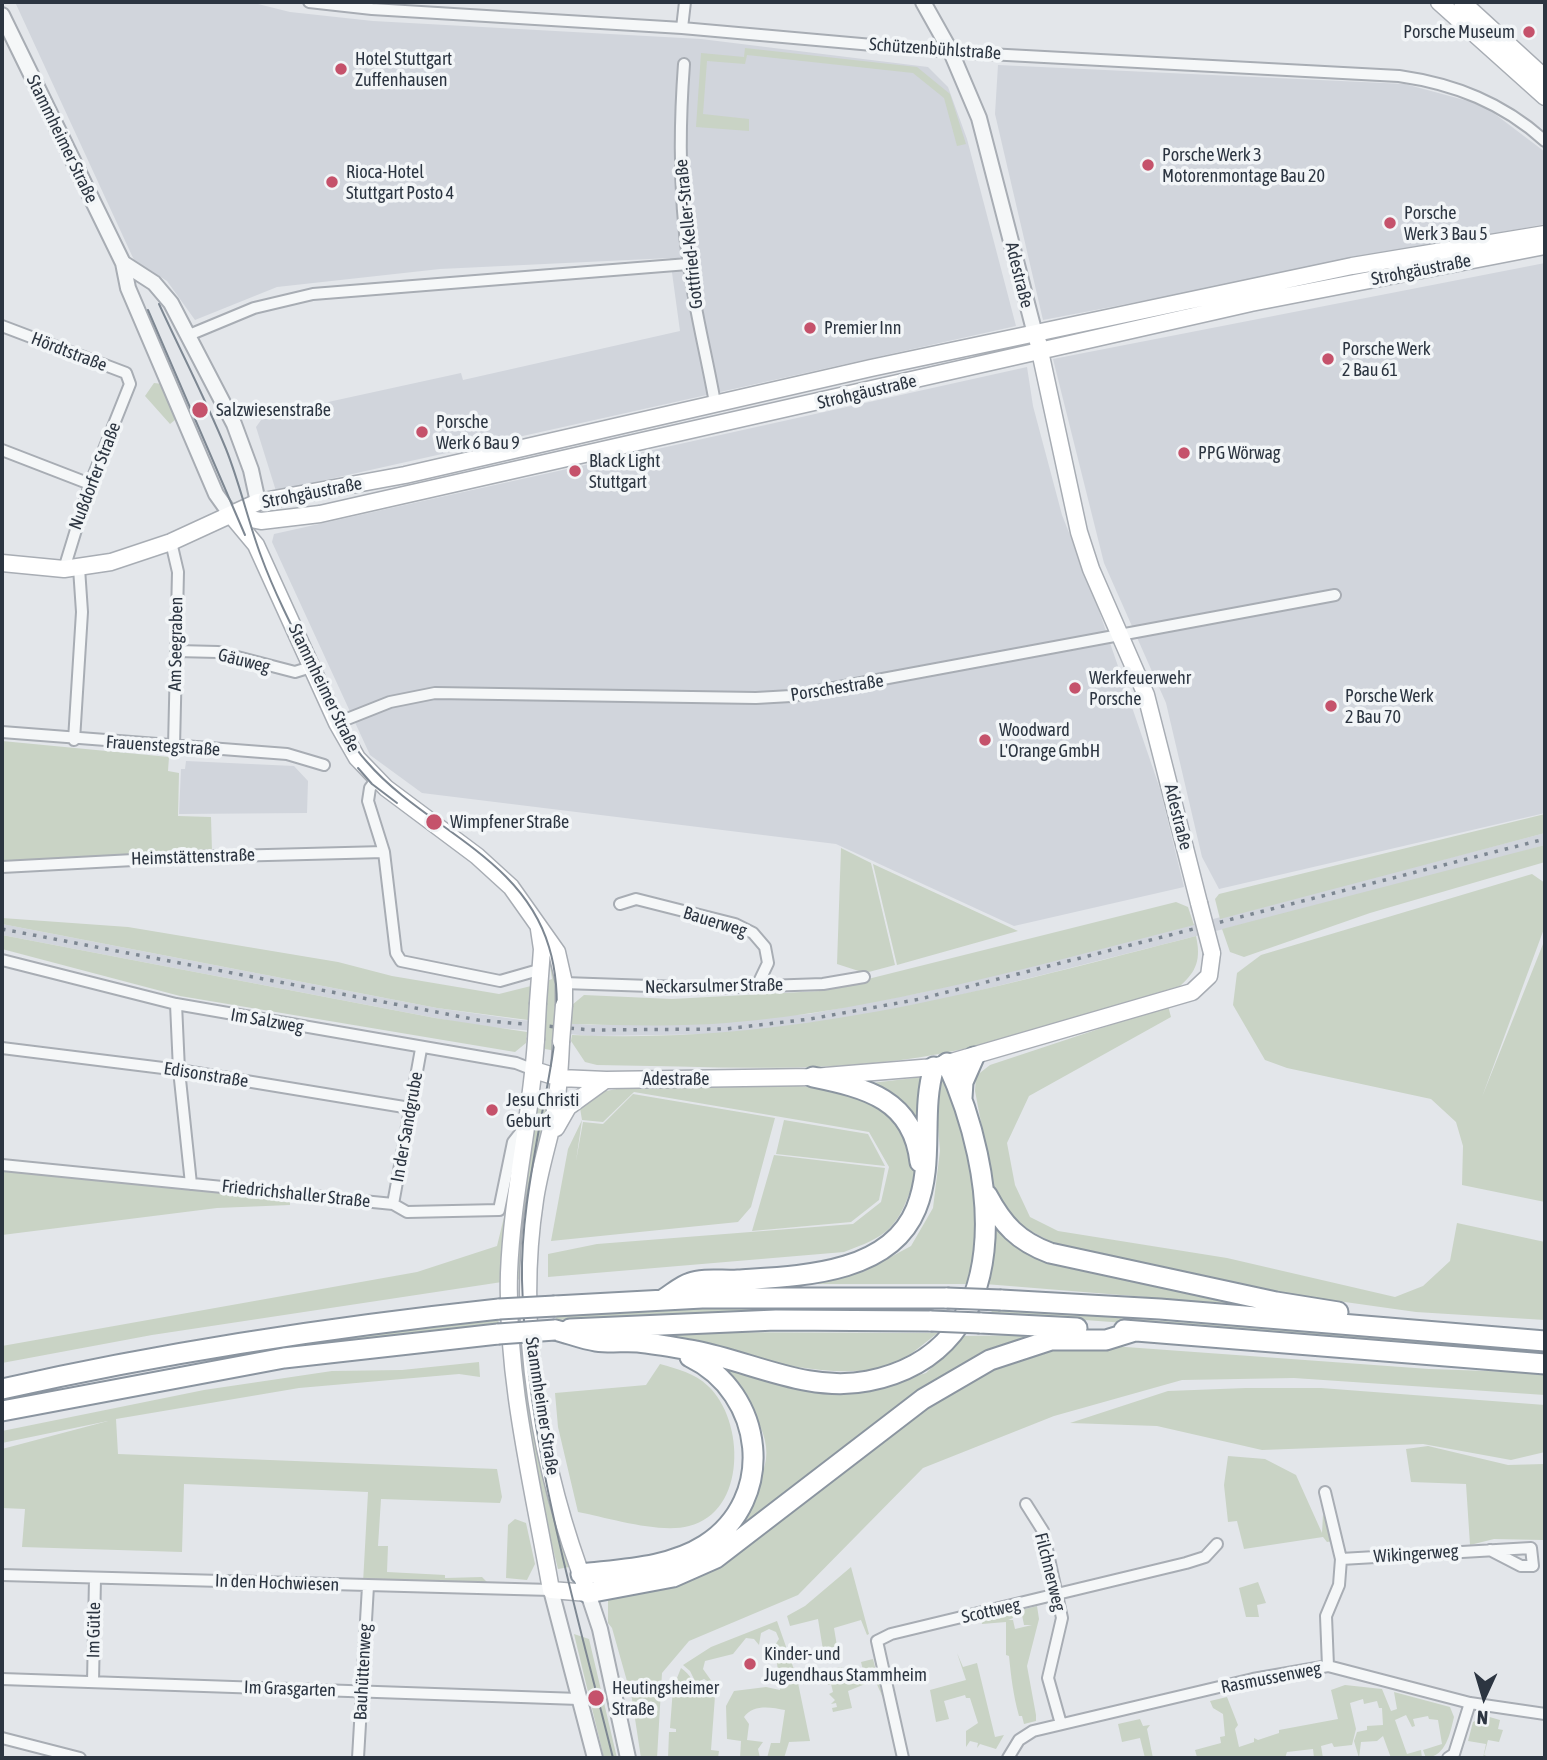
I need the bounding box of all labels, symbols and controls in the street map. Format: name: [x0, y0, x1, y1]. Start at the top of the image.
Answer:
place label: Porsche Museum: [1403, 21, 1515, 43]
marker: Porsche Museum: [1521, 24, 1537, 40]
street label: Schützenbühlstraße: [868, 34, 1002, 64]
place label: Hotel Stuttgart Zuffenhausen: [355, 48, 452, 90]
marker: Hotel Stuttgart Zuffenhausen: [333, 61, 349, 77]
street label: Stammheimer Straße: [22, 71, 102, 207]
place label: Porsche Werk 3 Motorenmontage Bau 20: [1162, 144, 1325, 186]
marker: Porsche Werk 3 Motorenmontage Bau 20: [1140, 157, 1156, 173]
street label: Gottfried-Keller-Straße: [670, 158, 708, 310]
place label: Rioca-Hotel Stuttgart Posto 4: [346, 161, 454, 204]
marker: Rioca-Hotel Stuttgart Posto 4: [324, 174, 340, 190]
place label: Porsche Werk 3 Bau 5: [1404, 202, 1488, 244]
marker: Porsche Werk 3 Bau 5: [1382, 215, 1398, 231]
street label: Adestraße: [1000, 240, 1038, 310]
street label: Strohgäustraße: [1369, 250, 1473, 290]
place label: Premier Inn: [824, 317, 901, 339]
marker: Premier Inn: [802, 320, 818, 336]
street label: Hördtstraße: [28, 328, 110, 376]
place label: Porsche Werk 2 Bau 61: [1342, 338, 1431, 380]
marker: Porsche Werk 2 Bau 61: [1320, 351, 1336, 367]
street label: Strohgäustraße: [815, 370, 919, 414]
place label: Salzwiesenstraße: [216, 399, 331, 421]
marker: Salzwiesenstraße: [190, 400, 210, 420]
place label: Porsche Werk 6 Bau 9: [436, 411, 520, 453]
street label: Nußdorfer Straße: [65, 419, 125, 533]
marker: Porsche Werk 6 Bau 9: [414, 424, 430, 440]
place label: PPG Wörwag: [1198, 442, 1281, 464]
marker: PPG Wörwag: [1176, 445, 1192, 461]
place label: Black Light Stuttgart: [589, 450, 660, 492]
marker: Black Light Stuttgart: [567, 463, 583, 479]
street label: Strohgäustraße: [260, 473, 364, 513]
street label: Am Seegraben: [164, 597, 188, 691]
street label: Stammheimer Straße: [284, 620, 364, 756]
street label: Gäuweg: [216, 644, 272, 678]
place label: Werkfeuerwehr Porsche: [1089, 667, 1191, 710]
street label: Porschestraße: [789, 670, 885, 706]
marker: Werkfeuerwehr Porsche: [1067, 680, 1083, 696]
place label: Porsche Werk 2 Bau 70: [1345, 685, 1434, 728]
marker: Porsche Werk 2 Bau 70: [1323, 698, 1339, 714]
place label: Woodward L'Orange GmbH: [999, 719, 1100, 762]
street label: Frauenstegstraße: [105, 731, 221, 761]
marker: Woodward L'Orange GmbH: [977, 732, 993, 748]
street label: Adestraße: [1159, 782, 1197, 852]
place label: Wimpfener Straße: [450, 811, 569, 833]
marker: Wimpfener Straße: [424, 812, 444, 832]
street label: Heimstättenstraße: [131, 844, 255, 870]
street label: Bauerweg: [680, 902, 750, 942]
street label: Neckarsulmer Straße: [645, 974, 783, 998]
street label: Im Salzweg: [229, 1004, 305, 1038]
street label: Edisonstraße: [162, 1058, 250, 1092]
street label: Adestraße: [642, 1068, 710, 1090]
street label: In der Sandgrube: [387, 1070, 427, 1184]
place label: Jesu Christi Geburt: [506, 1089, 579, 1132]
marker: Jesu Christi Geburt: [484, 1102, 500, 1118]
street label: Friedrichshaller Straße: [221, 1175, 371, 1213]
street label: Stammheimer Straße: [520, 1335, 564, 1477]
street label: Filchnerweg: [1030, 1531, 1070, 1613]
street label: Wikingerweg: [1373, 1540, 1459, 1568]
street label: In den Hochwiesen: [215, 1570, 339, 1596]
street label: Scottweg: [960, 1594, 1022, 1628]
street label: Im Gütle: [83, 1602, 105, 1658]
street label: Bauhüttenweg: [350, 1623, 376, 1721]
place label: Kinder- und Jugendhaus Stammheim: [764, 1643, 927, 1686]
marker: Kinder- und Jugendhaus Stammheim: [742, 1656, 758, 1672]
street label: Rasmussenweg: [1219, 1658, 1323, 1698]
north arrow: [1449, 1662, 1519, 1732]
street label: Im Grasgarten: [244, 1677, 336, 1701]
place label: Heutingsheimer Straße: [612, 1677, 719, 1720]
marker: Heutingsheimer Straße: [586, 1688, 606, 1708]
text: N: [1476, 1707, 1489, 1729]

